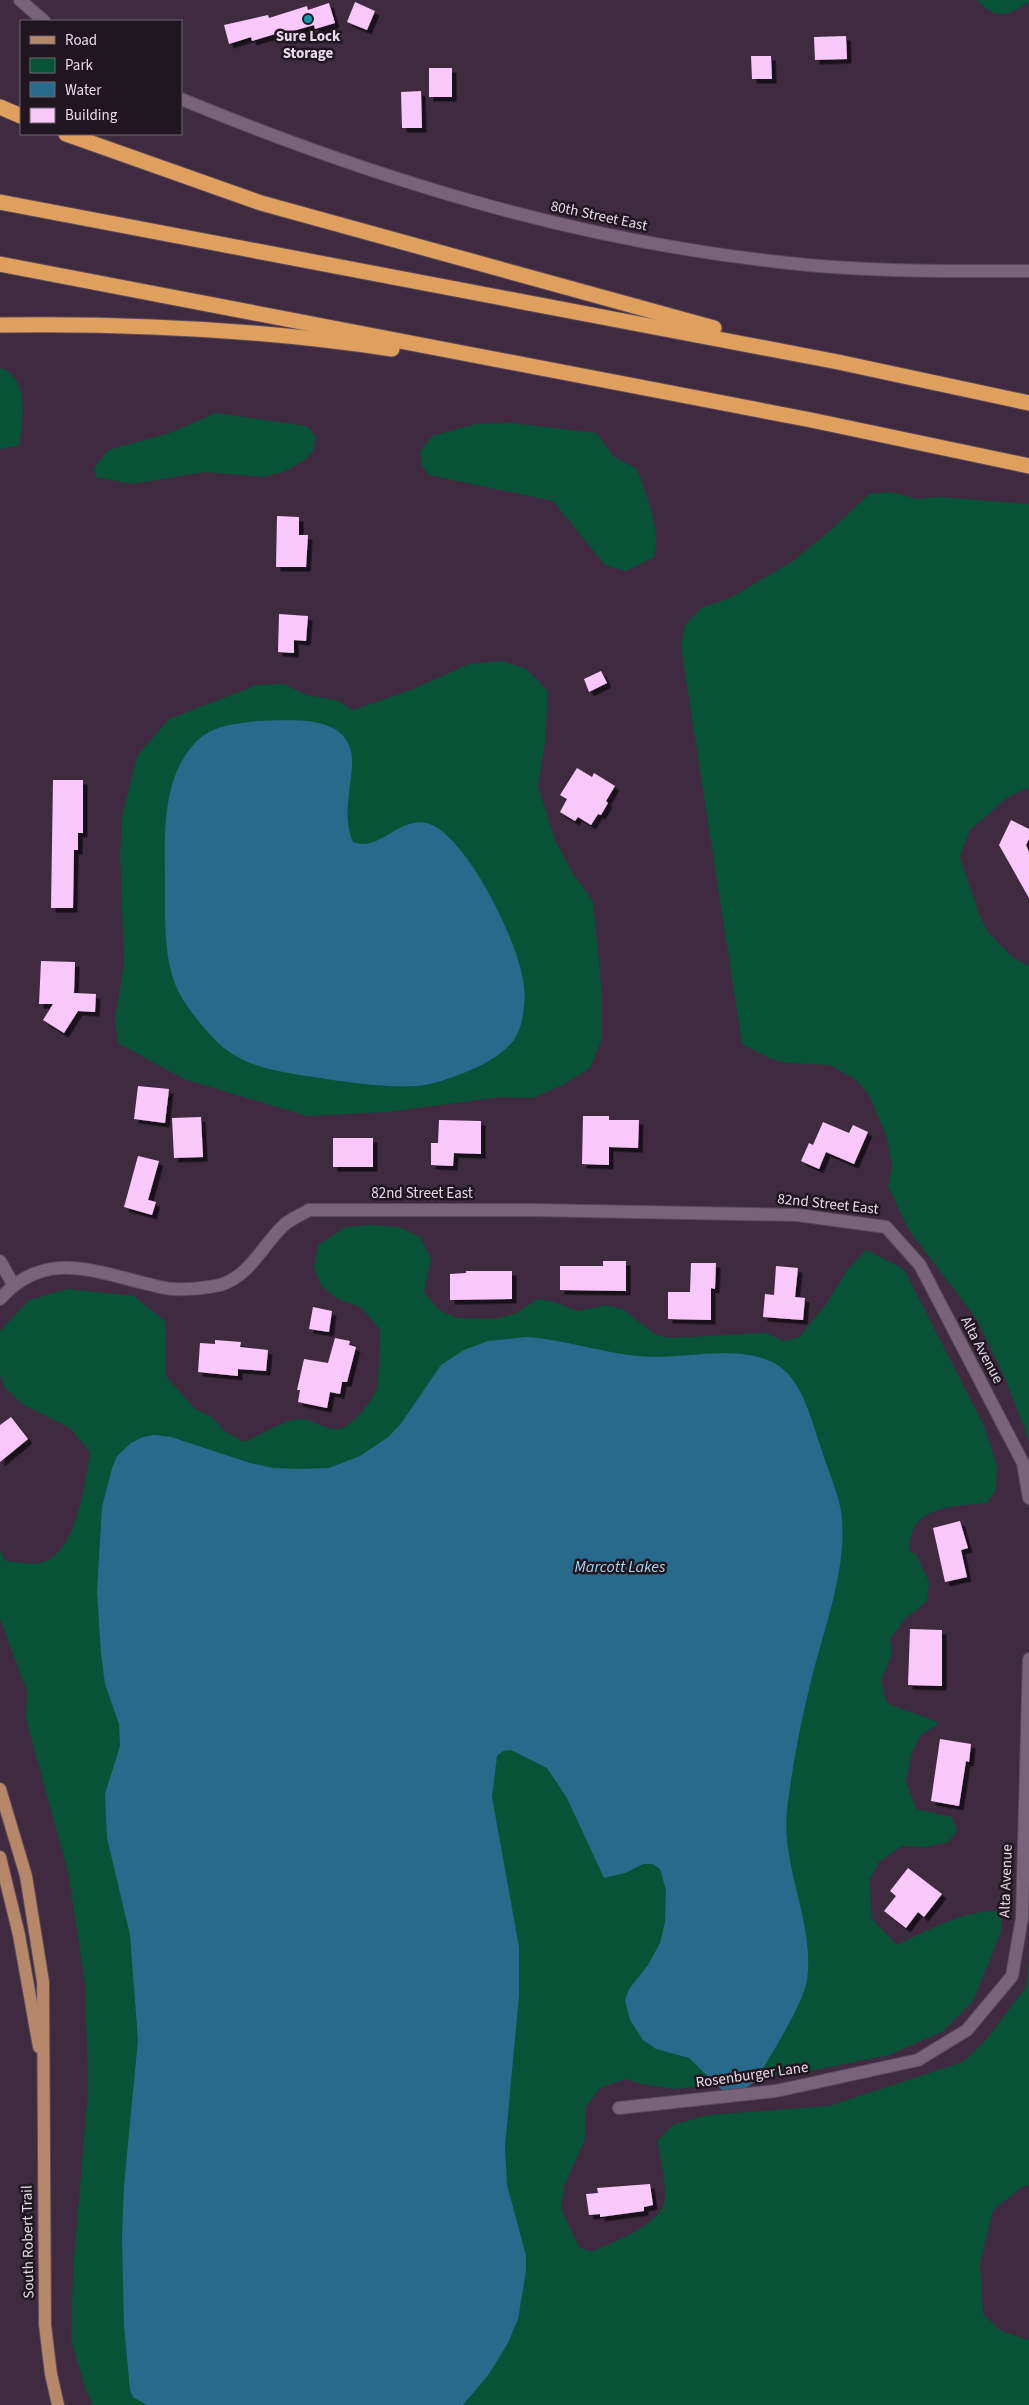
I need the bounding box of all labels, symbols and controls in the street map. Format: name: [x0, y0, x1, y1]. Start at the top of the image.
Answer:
marker: Sure Lock Storage: [302, 13, 314, 25]
legend: [20, 20, 182, 135]
place label: Sure Lock Storage: [276, 26, 341, 64]
text: Road: [65, 30, 97, 51]
text: Park: [65, 55, 94, 76]
text: Water: [65, 80, 102, 101]
text: Building: [65, 105, 118, 126]
street label: 80th Street East: [549, 196, 649, 236]
street label: 82nd Street East: [371, 1183, 473, 1204]
street label: 82nd Street East: [776, 1188, 880, 1220]
street label: Alta Avenue: [955, 1313, 1009, 1387]
water label: Marcott Lakes: [575, 1556, 666, 1578]
street label: Alta Avenue: [994, 1844, 1018, 1918]
street label: Rosenburger Lane: [694, 2057, 810, 2093]
street label: South Robert Trail: [17, 2185, 39, 2299]

